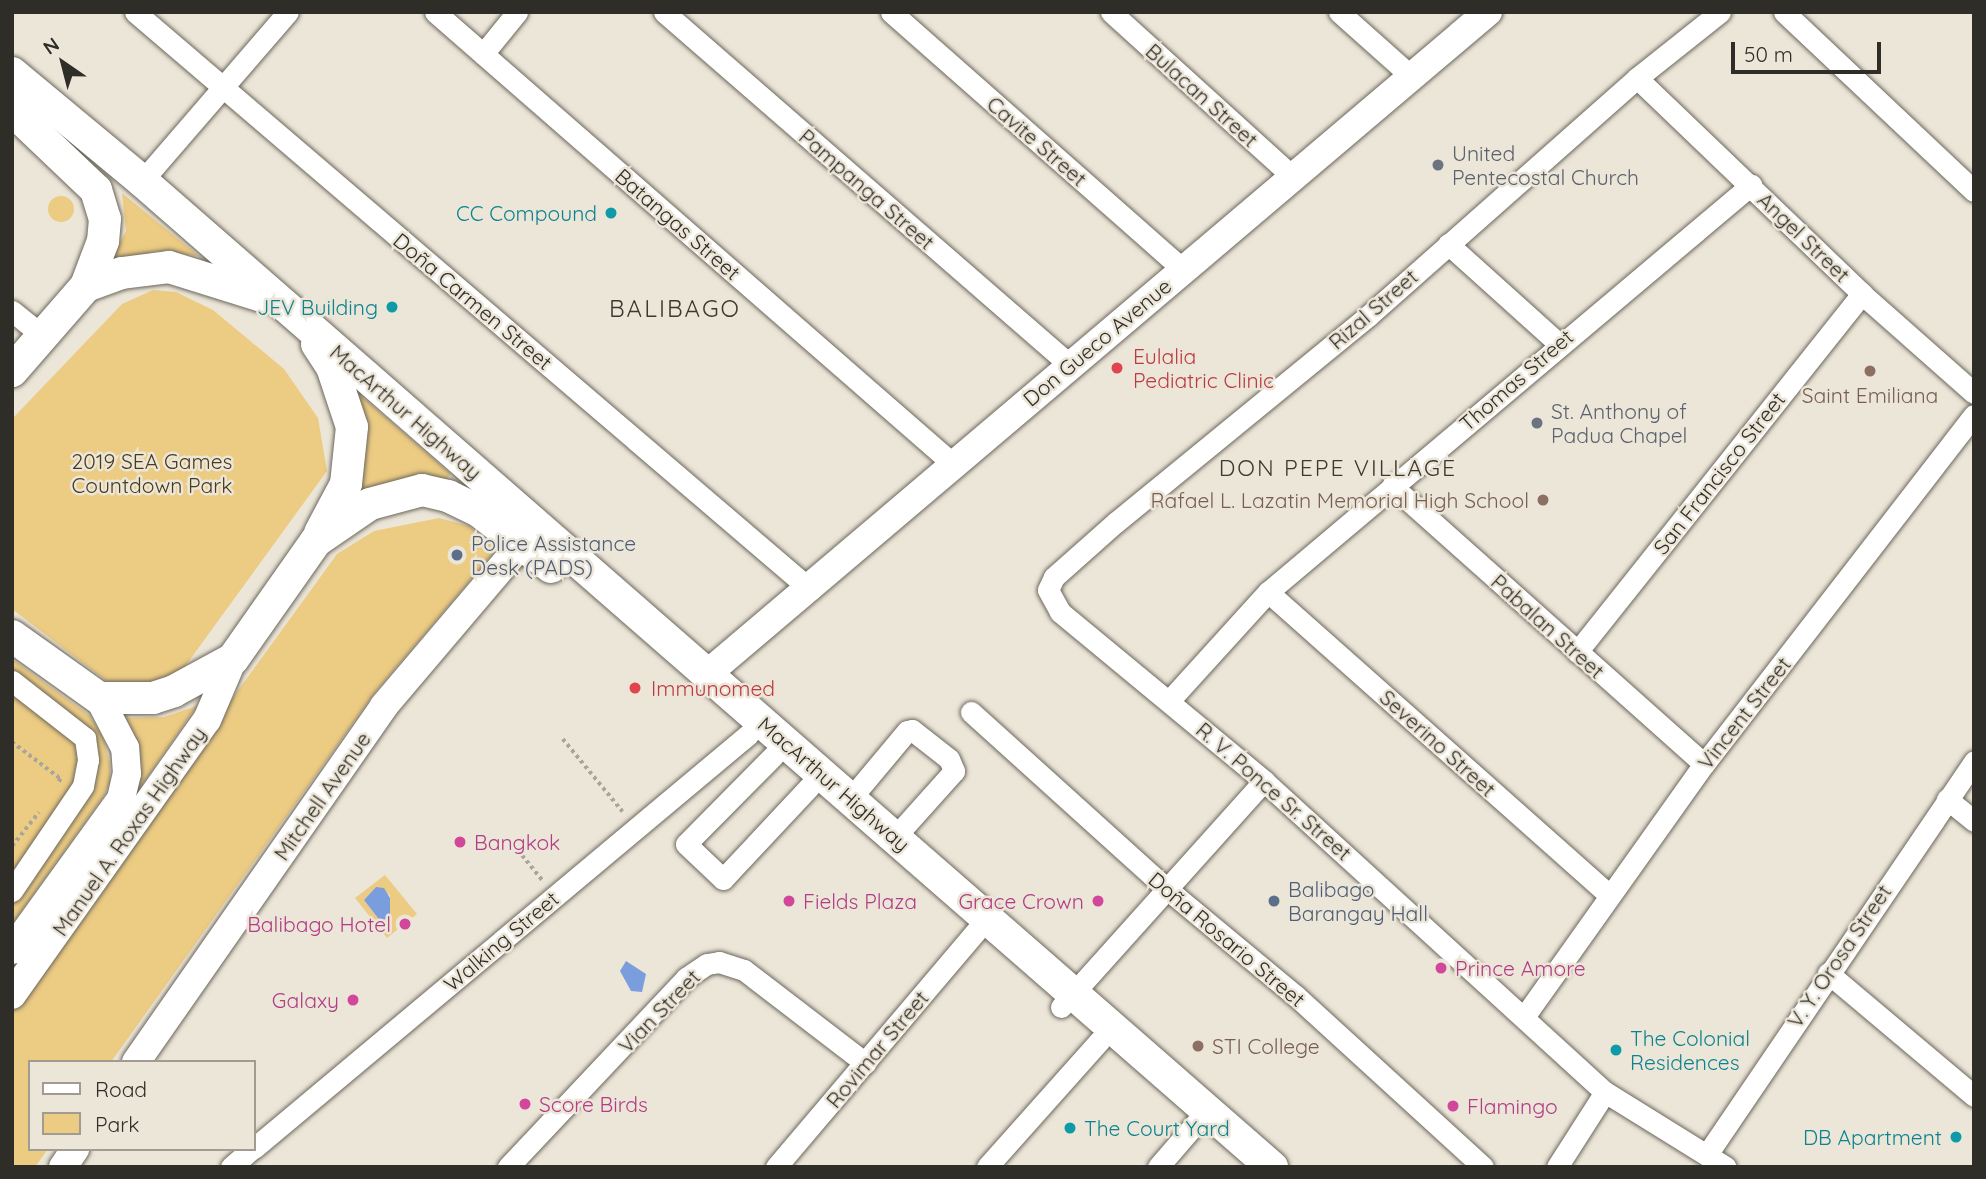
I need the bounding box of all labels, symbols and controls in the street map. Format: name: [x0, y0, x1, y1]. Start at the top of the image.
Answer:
north arrow: [28, 28, 98, 98]
scale bar: [1734, 28, 1884, 72]
text: N: [38, 32, 64, 60]
street label: Bulacan Street: [1141, 38, 1263, 152]
text: 50 m: [1744, 41, 1793, 67]
street label: Cavite Street: [982, 91, 1092, 191]
street label: Pampanga Street: [794, 123, 940, 255]
place label: United Pentecostal Church: [1452, 140, 1639, 190]
marker: United Pentecostal Church: [1430, 157, 1446, 173]
street label: Batangas Street: [610, 163, 746, 285]
street label: Angel Street: [1753, 187, 1855, 287]
place label: CC Compound: [456, 200, 597, 226]
marker: CC Compound: [603, 205, 619, 221]
street label: Doña Carmen Street: [389, 227, 557, 375]
street label: Rizal Street: [1323, 264, 1423, 354]
street label: Don Gueco Avenue: [1018, 273, 1176, 411]
place label: JEV Building: [257, 294, 378, 320]
district label: BALIBAGO: [610, 295, 740, 323]
marker: JEV Building: [384, 299, 400, 315]
street label: Thomas Street: [1454, 324, 1578, 436]
street label: MacArthur Highway: [325, 339, 487, 485]
place label: Eulalia Pediatric Clinic: [1133, 343, 1274, 393]
marker: Eulalia Pediatric Clinic: [1107, 358, 1127, 378]
marker: Saint Emiliana: [1862, 363, 1878, 379]
place label: Saint Emiliana: [1802, 382, 1938, 408]
street label: San Francisco Street: [1648, 387, 1790, 559]
place label: St. Anthony of Padua Chapel: [1551, 398, 1687, 448]
marker: St. Anthony of Padua Chapel: [1529, 415, 1545, 431]
park label: 2019 SEA Games Countdown Park: [71, 448, 233, 498]
district label: DON PEPE VILLAGE: [1221, 454, 1455, 482]
place label: Rafael L. Lazatin Memorial High School: [1150, 487, 1529, 513]
marker: Rafael L. Lazatin Memorial High School: [1535, 492, 1551, 508]
place label: Police Assistance Desk (PADS): [471, 530, 636, 580]
marker: Police Assistance Desk (PADS): [449, 547, 465, 563]
street label: Pabalan Street: [1486, 569, 1610, 683]
street label: Vincent Street: [1692, 652, 1796, 774]
place label: Immunomed: [651, 675, 775, 701]
marker: Immunomed: [625, 678, 645, 698]
street label: Severino Street: [1375, 684, 1501, 802]
street label: MacArthur Highway: [753, 711, 915, 857]
street label: R. V. Ponce Sr. Street: [1191, 717, 1357, 865]
street label: Manuel A. Roxas Highway: [47, 721, 211, 941]
street label: Mitchell Avenue: [268, 727, 376, 865]
place label: Bangkok: [474, 829, 560, 855]
marker: Bangkok: [452, 834, 468, 850]
street label: Doña Rosario Street: [1144, 866, 1310, 1012]
place label: Balibago Barangay Hall: [1288, 876, 1428, 926]
street label: V. Y. Orosa Street: [1782, 880, 1896, 1032]
street label: Walking Street: [439, 886, 563, 996]
place label: Fields Plaza: [803, 888, 917, 914]
place label: Grace Crown: [958, 888, 1084, 914]
marker: Fields Plaza: [781, 893, 797, 909]
marker: Grace Crown: [1090, 893, 1106, 909]
marker: Balibago Barangay Hall: [1266, 893, 1282, 909]
place label: Balibago Hotel: [247, 911, 391, 937]
marker: Balibago Hotel: [397, 916, 413, 932]
place label: Prince Amore: [1455, 955, 1586, 981]
marker: Prince Amore: [1433, 960, 1449, 976]
street label: Vian Street: [613, 964, 705, 1058]
street label: Rovimar Street: [821, 985, 933, 1113]
place label: Galaxy: [272, 987, 339, 1013]
marker: Galaxy: [345, 992, 361, 1008]
place label: The Colonial Residences: [1630, 1025, 1750, 1075]
place label: STI College: [1212, 1033, 1320, 1059]
marker: STI College: [1190, 1038, 1206, 1054]
marker: The Colonial Residences: [1608, 1042, 1624, 1058]
legend: [28, 1060, 256, 1151]
text: Road: [95, 1076, 147, 1102]
place label: Score Birds: [539, 1091, 648, 1117]
place label: Flamingo: [1467, 1093, 1558, 1119]
marker: Score Birds: [517, 1096, 533, 1112]
marker: Flamingo: [1445, 1098, 1461, 1114]
text: Park: [95, 1111, 139, 1137]
place label: The Court Yard: [1084, 1115, 1230, 1141]
marker: The Court Yard: [1062, 1120, 1078, 1136]
place label: DB Apartment: [1803, 1124, 1942, 1150]
marker: DB Apartment: [1948, 1129, 1964, 1145]

